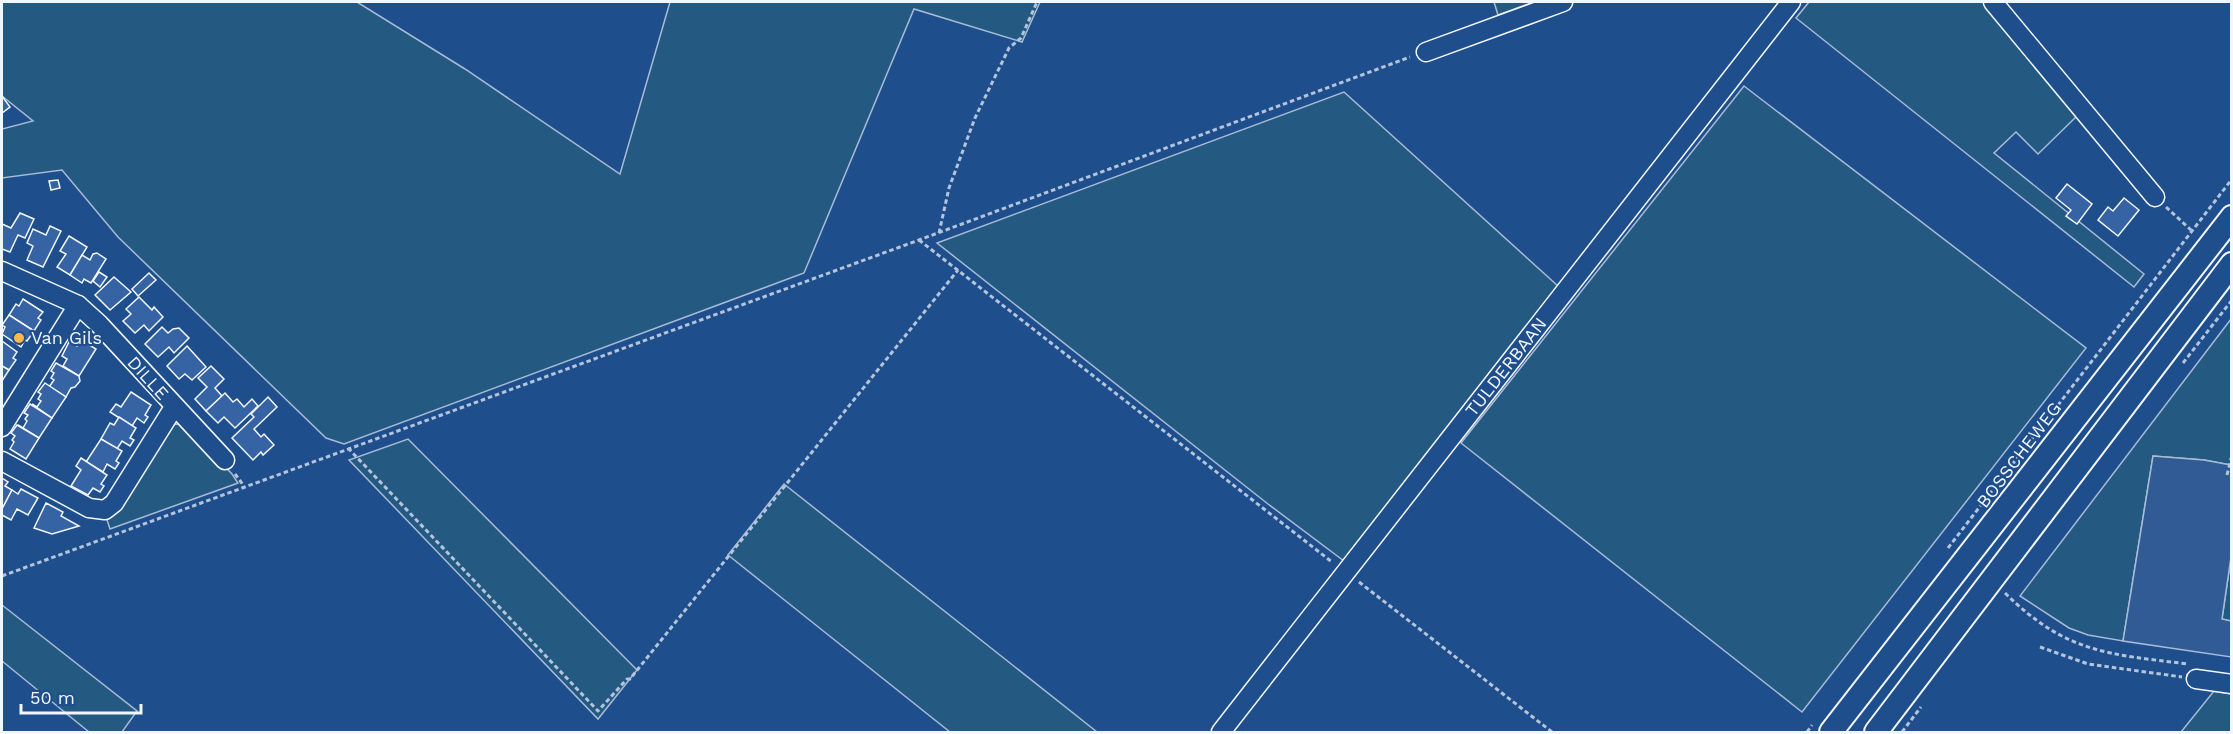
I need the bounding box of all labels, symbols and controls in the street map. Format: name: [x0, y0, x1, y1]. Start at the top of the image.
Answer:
street label: TULDERBAAN: [1461, 313, 1551, 420]
place label: Van Gils: [31, 327, 102, 348]
marker: Van Gils: [12, 331, 26, 345]
street label: DILLE: [123, 352, 173, 404]
street label: BOSSCHEWEG: [1972, 398, 2065, 512]
scale bar: [21, 677, 141, 715]
text: 50 m: [30, 687, 75, 708]

